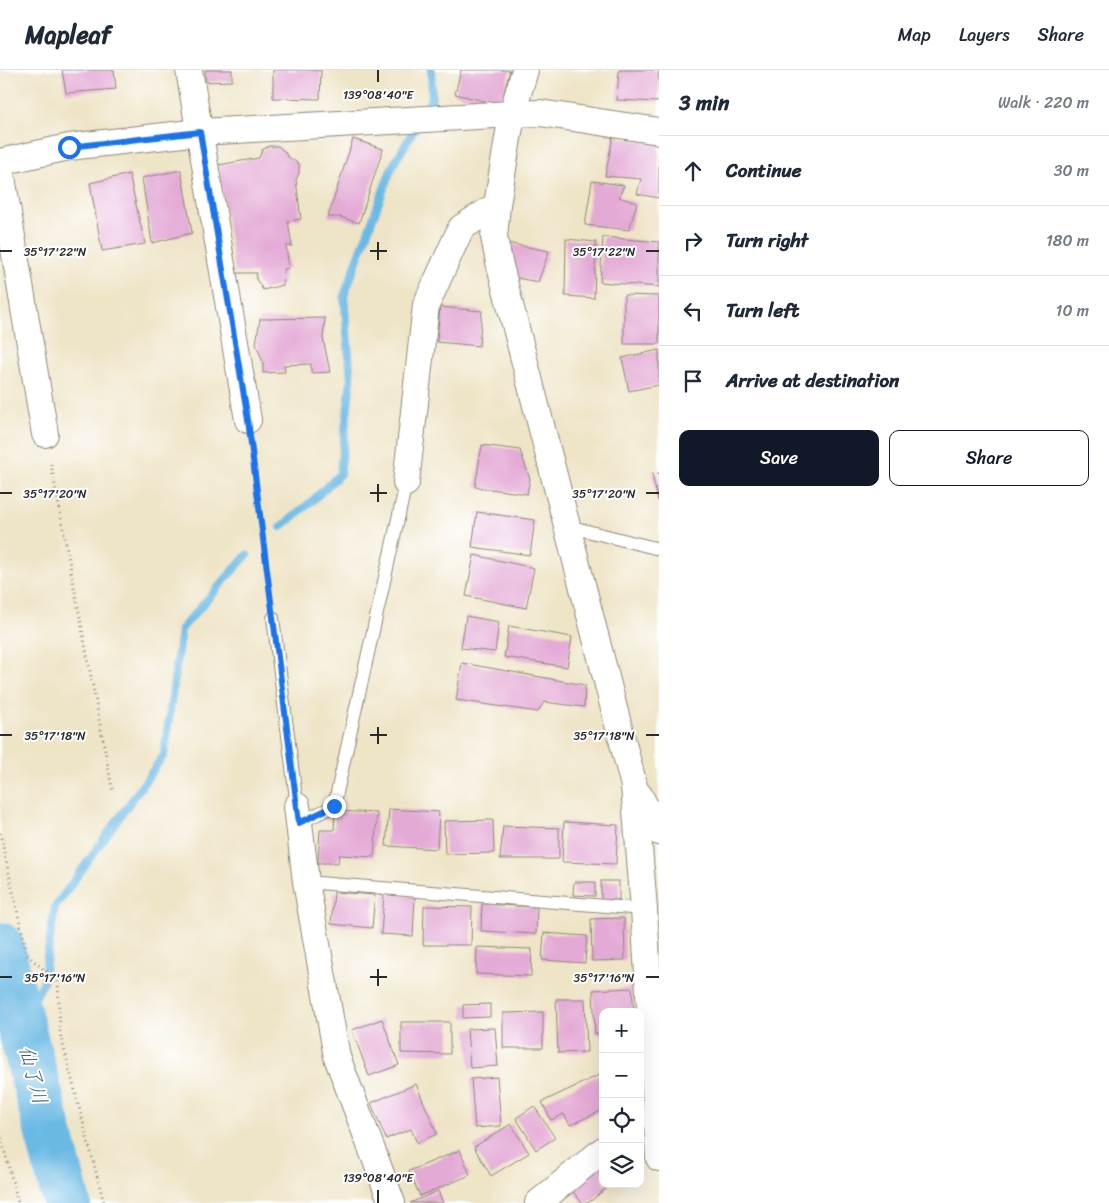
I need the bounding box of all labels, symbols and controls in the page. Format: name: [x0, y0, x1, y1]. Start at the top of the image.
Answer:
text: Mapleaf: [25, 14, 111, 56]
text: Map: [898, 19, 931, 51]
text: Layers: [959, 19, 1010, 51]
text: Share: [1038, 19, 1084, 51]
text: 139°08'40"E: [343, 84, 414, 106]
text: 3 min: [679, 84, 729, 122]
text: Walk · 220 m: [998, 88, 1089, 117]
route start: [58, 136, 81, 159]
text: Continue: [726, 154, 802, 187]
text: 30 m: [1054, 156, 1089, 185]
icon: ahead: [679, 157, 707, 185]
text: Turn right: [726, 224, 808, 257]
text: 180 m: [1046, 226, 1089, 255]
icon: right: [679, 227, 707, 255]
text: 35°17'22"N: [24, 241, 87, 263]
text: 35°17'22"N: [573, 241, 636, 263]
text: Turn left: [726, 294, 799, 327]
text: 10 m: [1056, 296, 1089, 325]
icon: left: [679, 297, 707, 325]
text: Arrive at destination: [726, 364, 899, 397]
icon: arrive: [679, 367, 707, 395]
button: Save: [679, 430, 879, 486]
button: Share: [889, 430, 1089, 486]
text: 35°17'20"N: [23, 483, 87, 505]
text: 35°17'20"N: [572, 483, 636, 505]
text: 35°17'18"N: [24, 725, 86, 747]
text: 35°17'18"N: [573, 725, 635, 747]
route end: [323, 795, 346, 818]
text: 35°17'16"N: [25, 967, 86, 989]
text: 35°17'16"N: [574, 967, 635, 989]
map controls: [599, 1008, 644, 1188]
button: +: [599, 1008, 644, 1053]
water label: 仙了川: [8, 1041, 58, 1109]
button: −: [599, 1053, 644, 1098]
button: locate: [599, 1098, 644, 1143]
button: layers: [599, 1143, 644, 1188]
text: 139°08'40"E: [343, 1167, 414, 1189]

